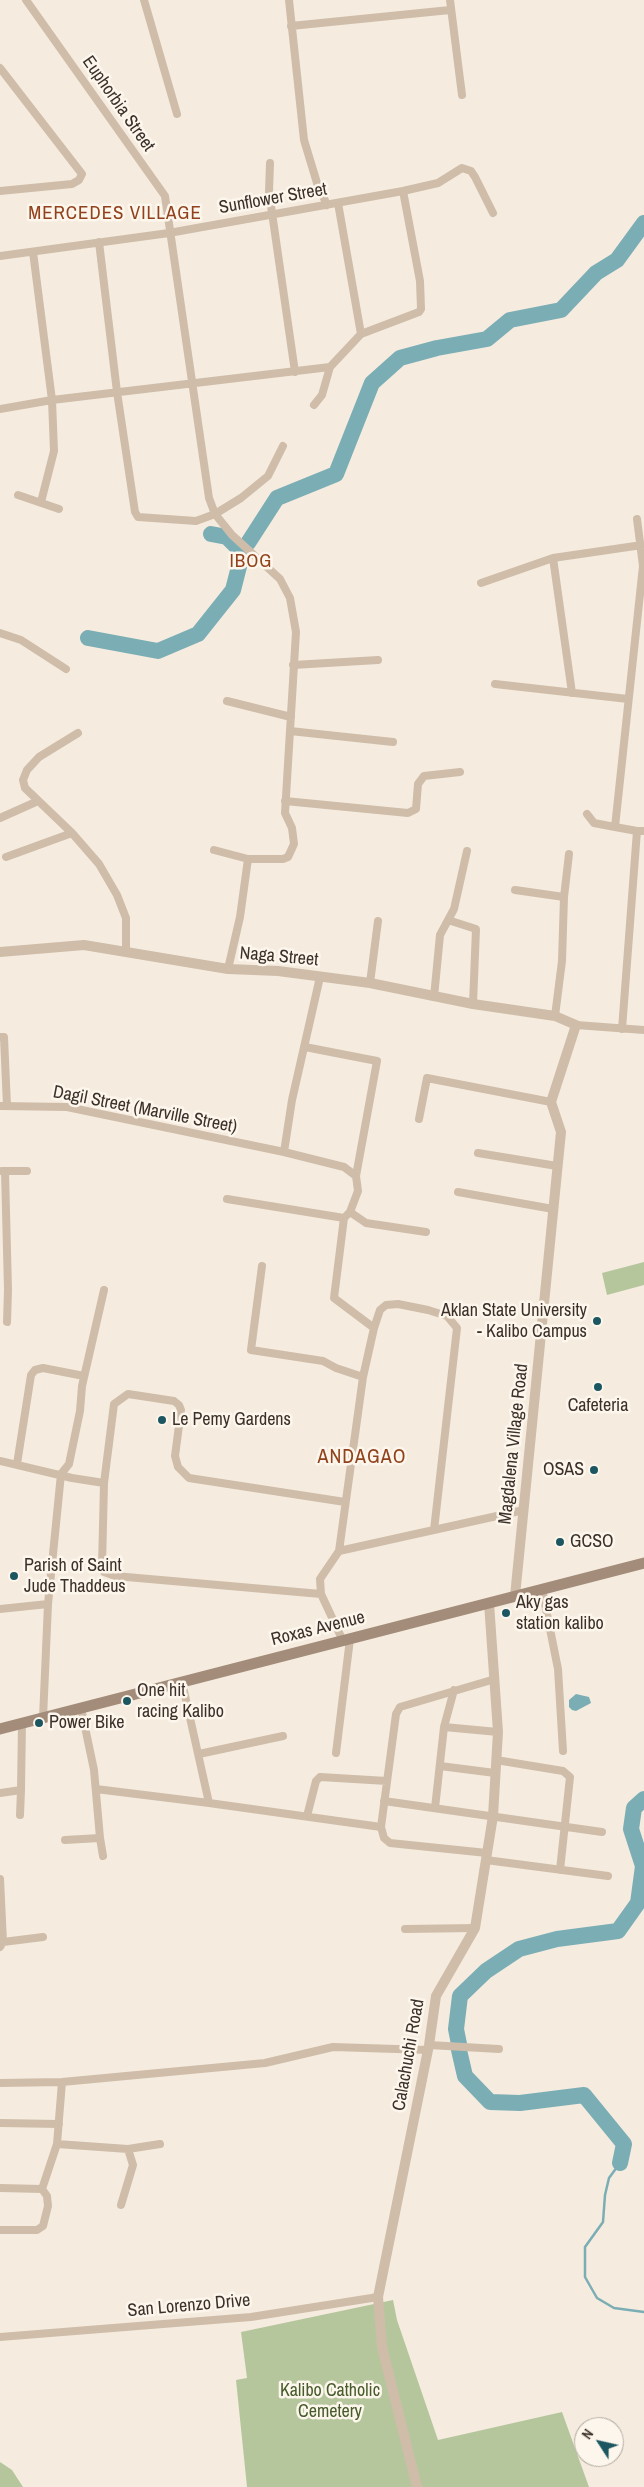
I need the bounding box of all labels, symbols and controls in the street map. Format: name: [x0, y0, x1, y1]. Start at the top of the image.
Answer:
street label: Euphorbia Street: [77, 52, 159, 156]
street label: Sunflower Street: [217, 179, 329, 219]
district label: MERCEDES VILLAGE: [26, 203, 204, 225]
district label: IBOG: [229, 551, 273, 573]
street label: Naga Street: [239, 943, 319, 971]
street label: Dagil Street (Marville Street): [51, 1082, 239, 1138]
place label: Aklan State University - Kalibo Campus: [441, 1300, 587, 1342]
marker: Aklan State University - Kalibo Campus: [591, 1315, 603, 1327]
street label: Magdalena Village Road: [495, 1363, 533, 1525]
marker: Cafeteria: [592, 1381, 604, 1393]
place label: Cafeteria: [568, 1395, 628, 1417]
place label: Le Pemy Gardens: [172, 1409, 291, 1431]
marker: Le Pemy Gardens: [156, 1414, 168, 1426]
district label: ANDAGAO: [317, 1446, 407, 1470]
place label: OSAS: [543, 1459, 584, 1481]
marker: OSAS: [588, 1464, 600, 1476]
place label: GCSO: [570, 1531, 613, 1553]
marker: GCSO: [554, 1536, 566, 1548]
place label: Parish of Saint Jude Thaddeus: [24, 1555, 126, 1598]
marker: Parish of Saint Jude Thaddeus: [8, 1570, 20, 1582]
place label: Aky gas station kalibo: [516, 1592, 604, 1635]
street label: Roxas Avenue: [269, 1607, 367, 1651]
marker: Aky gas station kalibo: [500, 1607, 512, 1619]
place label: One hit racing Kalibo: [137, 1680, 224, 1722]
marker: One hit racing Kalibo: [121, 1695, 133, 1707]
place label: Power Bike: [49, 1712, 124, 1734]
marker: Power Bike: [33, 1717, 45, 1729]
street label: Calachuchi Road: [389, 1997, 429, 2113]
street label: San Lorenzo Drive: [127, 2290, 251, 2322]
park label: Kalibo Catholic Cemetery: [280, 2380, 380, 2422]
north arrow: [574, 2417, 624, 2467]
text: N: [578, 2425, 597, 2443]

